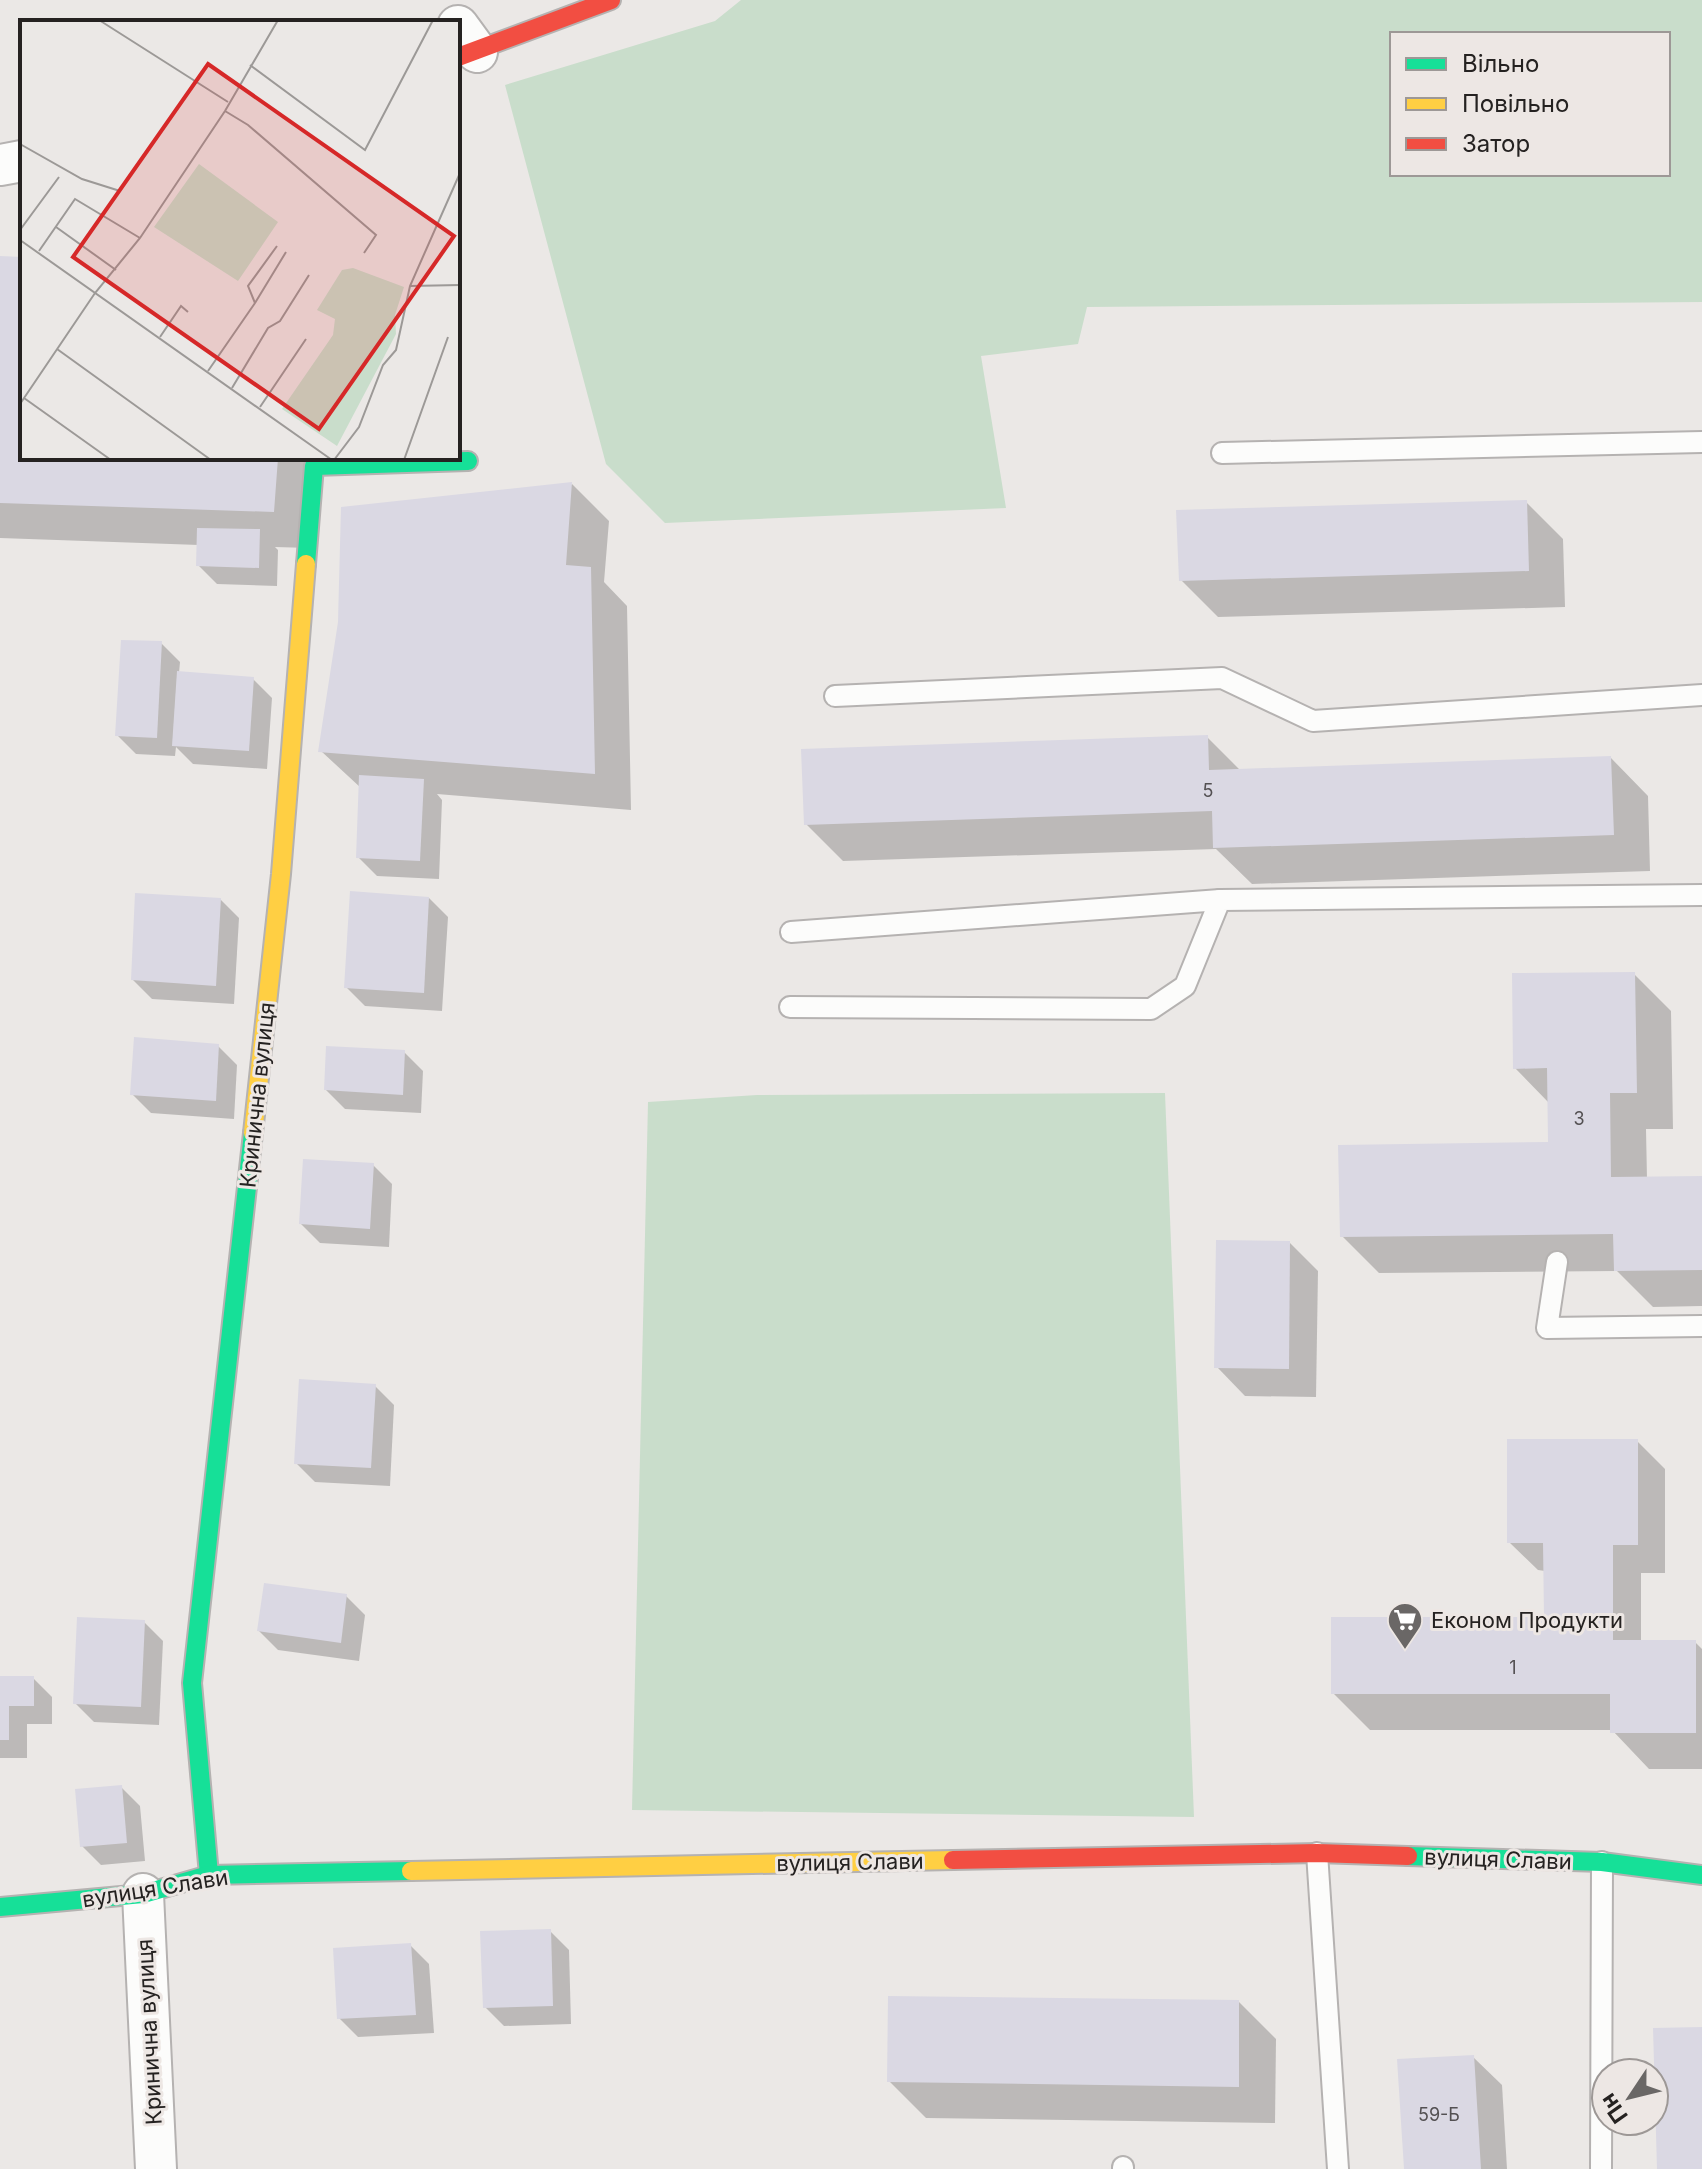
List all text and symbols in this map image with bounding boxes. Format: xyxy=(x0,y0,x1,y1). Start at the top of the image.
inset map xyxy=(20,20,460,460)
legend xyxy=(1390,32,1670,176)
text: Вільно xyxy=(1462,49,1539,78)
text: Повільно xyxy=(1462,89,1569,118)
text: Затор xyxy=(1462,129,1530,158)
house number: 5 xyxy=(1203,780,1213,801)
street label: Кринична вулиця xyxy=(234,1001,280,1189)
house number: 3 xyxy=(1573,1108,1585,1129)
supermarket icon: Економ Продукти xyxy=(1386,1601,1424,1651)
place label: Економ Продукти xyxy=(1431,1607,1623,1633)
house number: 1 xyxy=(1509,1657,1517,1678)
street label: вулиця Слави xyxy=(1424,1843,1572,1875)
street label: вулиця Слави xyxy=(776,1848,924,1876)
street label: вулиця Слави xyxy=(80,1864,230,1912)
street label: Кринична вулиця xyxy=(131,1938,167,2126)
north arrow xyxy=(1590,2057,1670,2137)
text: Пн xyxy=(1594,2089,1633,2128)
house number: 59-Б xyxy=(1418,2104,1460,2125)

